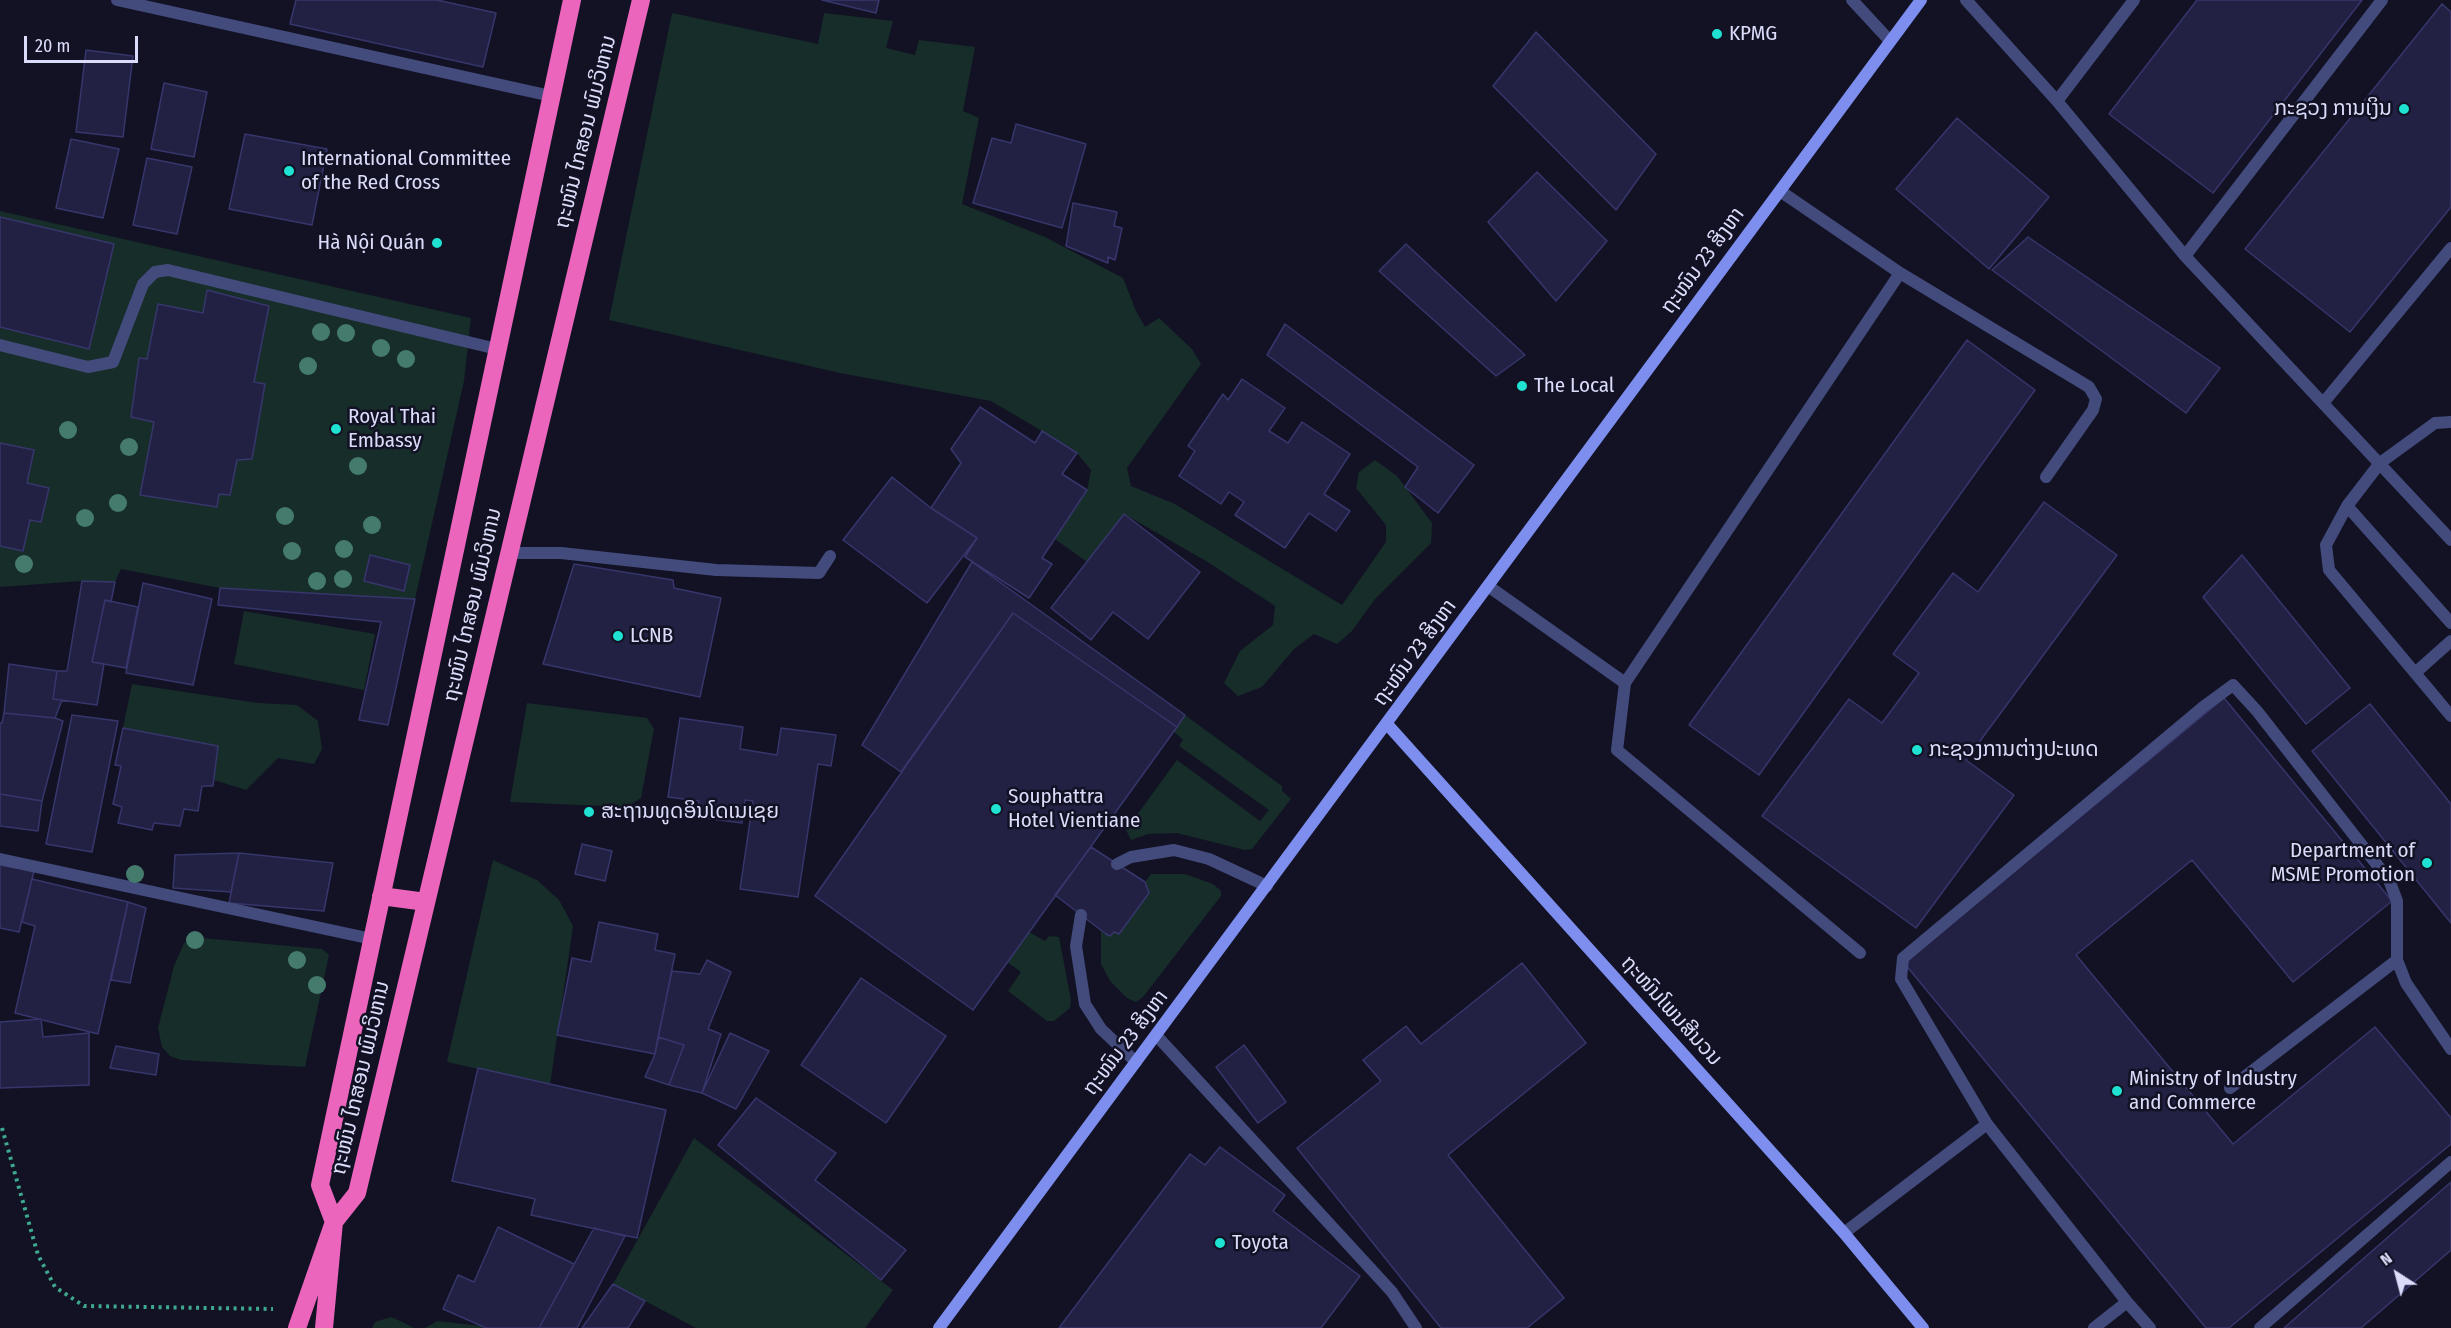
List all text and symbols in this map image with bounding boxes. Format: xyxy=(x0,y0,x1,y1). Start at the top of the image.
place label: KPMG xyxy=(1729,21,1777,47)
scale bar xyxy=(27,24,141,62)
marker: KPMG xyxy=(1710,27,1724,41)
street label: ຖະໜົນ ໄກສອນ ພົມວິຫານ xyxy=(550,33,622,231)
text: 20 m xyxy=(35,35,70,57)
place label: ກະຊວງ ການເງິນ xyxy=(2274,96,2392,122)
marker: ກະຊວງ ການເງິນ xyxy=(2397,102,2411,116)
place label: International Committee of the Red Cross xyxy=(301,146,511,196)
marker: International Committee of the Red Cross xyxy=(282,164,296,178)
street label: ຖະໜົນ 23 ສິງຫາ xyxy=(1656,203,1750,319)
place label: Hà Nội Quán xyxy=(318,230,425,256)
marker: Hà Nội Quán xyxy=(430,236,444,250)
place label: The Local xyxy=(1534,373,1614,399)
marker: The Local xyxy=(1515,379,1529,393)
place label: Royal Thai Embassy xyxy=(348,404,436,454)
marker: Royal Thai Embassy xyxy=(329,422,343,436)
street label: ຖະໜົນ ໄກສອນ ພົມວິຫານ xyxy=(438,506,508,704)
street label: ຖະໜົນ 23 ສິງຫາ xyxy=(1368,595,1462,711)
place label: LCNB xyxy=(630,623,673,649)
marker: LCNB xyxy=(611,629,625,643)
place label: ກະຊວງການຕ່າງປະເທດ xyxy=(1929,737,2099,763)
marker: ກະຊວງການຕ່າງປະເທດ xyxy=(1910,743,1924,757)
place label: Souphattra Hotel Vientiane xyxy=(1008,784,1140,834)
place label: ສະຖານທູດອິນໂດເນເຊຍ xyxy=(601,799,779,825)
marker: Souphattra Hotel Vientiane xyxy=(989,802,1003,816)
marker: ສະຖານທູດອິນໂດເນເຊຍ xyxy=(582,805,596,819)
place label: Department of MSME Promotion xyxy=(2271,838,2415,888)
marker: Department of MSME Promotion xyxy=(2420,856,2434,870)
street label: ຖະໜົນໂພນສີນວນ xyxy=(1615,951,1727,1071)
street label: ຖະໜົນ ໄກສອນ ພົມວິຫານ xyxy=(326,979,396,1177)
street label: ຖະໜົນ 23 ສິງຫາ xyxy=(1078,985,1174,1101)
place label: Ministry of Industry and Commerce xyxy=(2129,1066,2297,1116)
marker: Ministry of Industry and Commerce xyxy=(2110,1084,2124,1098)
place label: Toyota xyxy=(1232,1230,1289,1256)
marker: Toyota xyxy=(1213,1236,1227,1250)
north arrow xyxy=(2367,1244,2427,1304)
text: N xyxy=(2377,1249,2396,1270)

